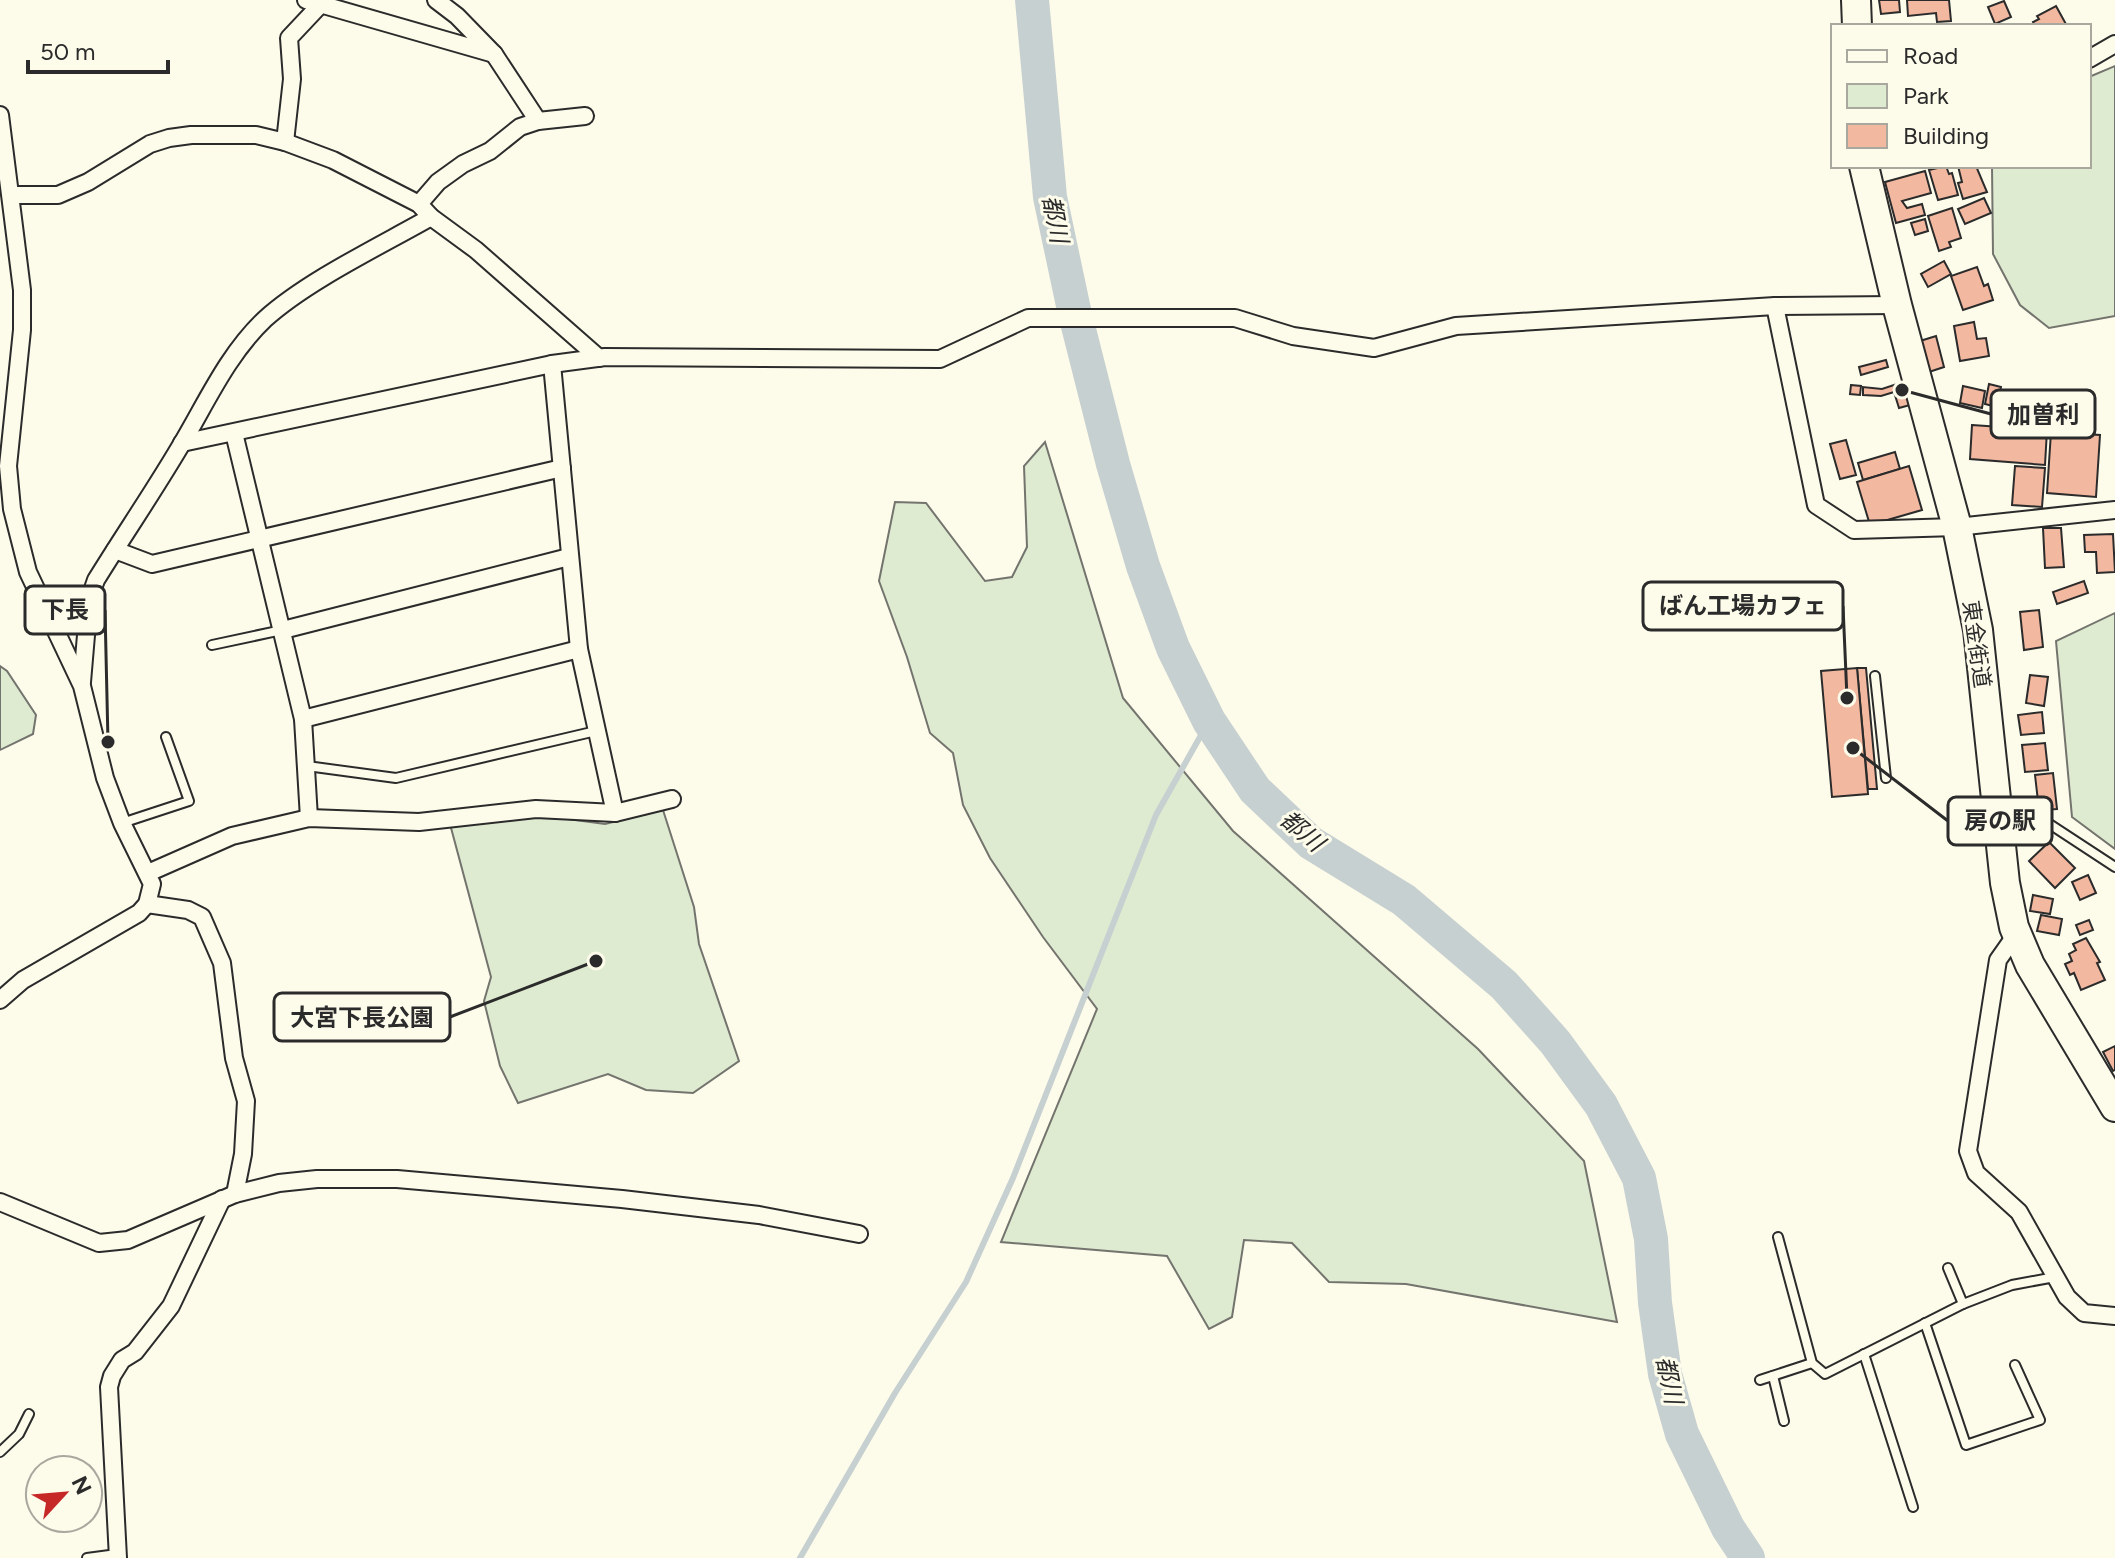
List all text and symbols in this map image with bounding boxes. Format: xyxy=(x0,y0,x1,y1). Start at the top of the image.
scale bar xyxy=(28,24,168,74)
legend xyxy=(1831,24,2091,168)
text: 50 m xyxy=(40,37,96,66)
text: Road xyxy=(1903,41,1958,70)
text: Park xyxy=(1903,81,1949,110)
text: Building xyxy=(1903,121,1989,150)
water label: 都川 xyxy=(1037,193,1075,248)
callout: 加曽利 xyxy=(1991,390,2095,438)
text: 加曽利 xyxy=(2007,400,2079,429)
callout: ばん工場カフェ xyxy=(1643,582,1843,630)
callout: 下長 xyxy=(25,586,105,634)
text: ばん工場カフェ xyxy=(1659,591,1827,620)
text: 下長 xyxy=(41,595,89,624)
street label: 東金街道 xyxy=(1957,599,1996,690)
callout: 房の駅 xyxy=(1948,797,2052,845)
water label: 都川 xyxy=(1275,804,1332,859)
text: 房の駅 xyxy=(1964,806,2036,835)
callout: 大宮下長公園 xyxy=(274,993,450,1041)
text: 大宮下長公園 xyxy=(290,1003,434,1032)
water label: 都川 xyxy=(1650,1353,1689,1409)
north arrow xyxy=(24,1454,104,1534)
text: N xyxy=(66,1472,97,1499)

